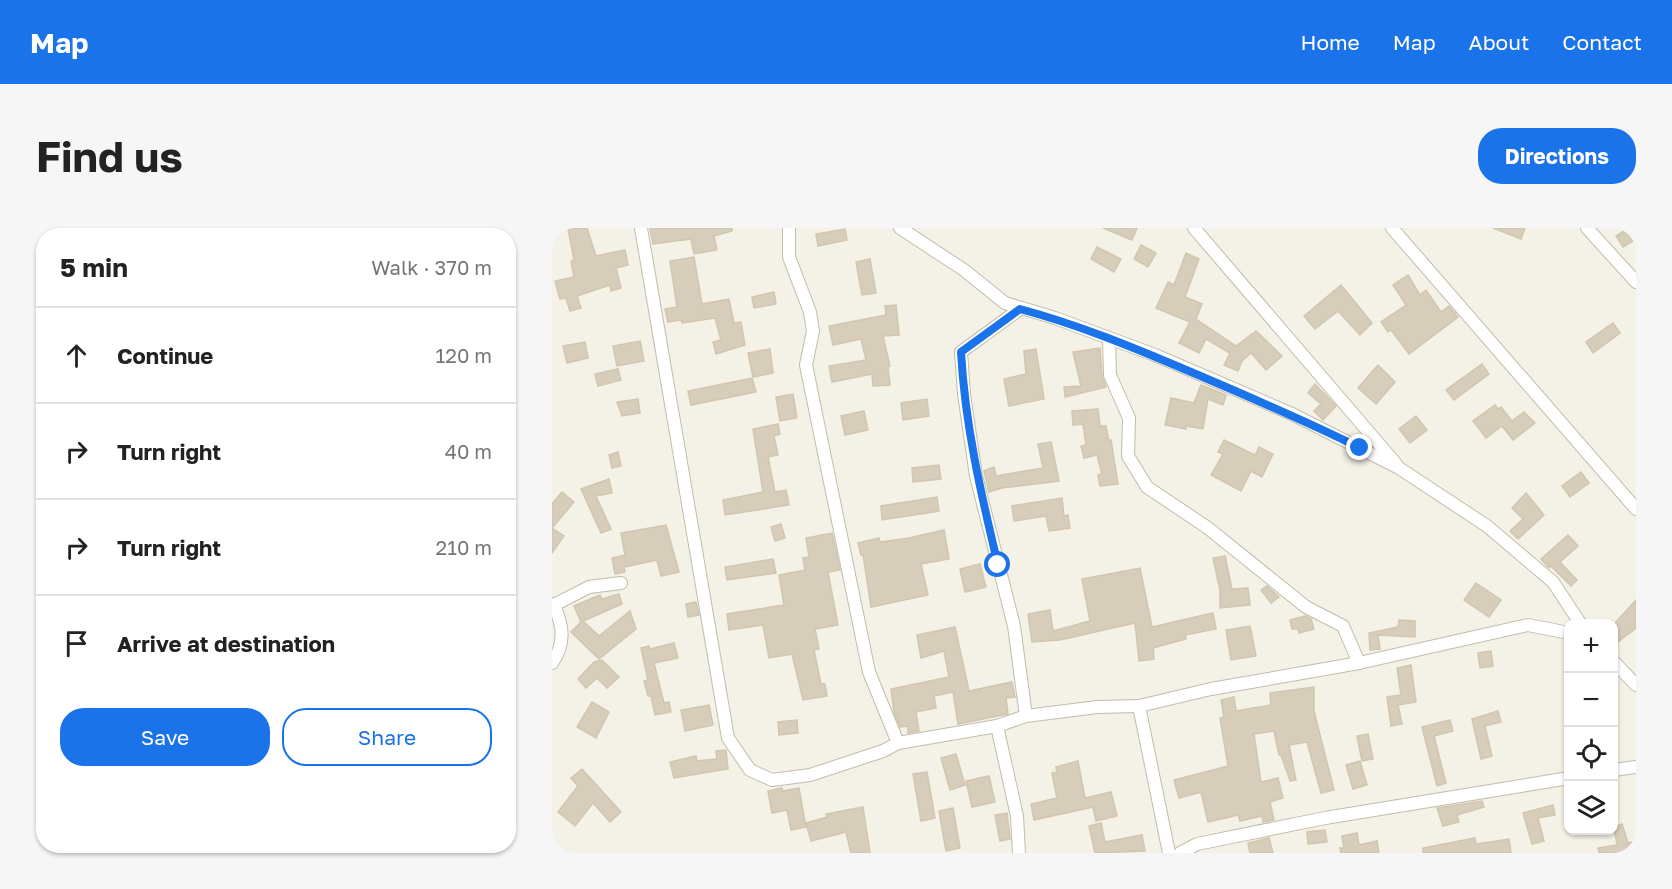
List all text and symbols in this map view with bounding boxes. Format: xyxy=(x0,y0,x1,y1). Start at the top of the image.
text: Map xyxy=(30,26,88,59)
text: Home xyxy=(1300,29,1360,55)
text: Map xyxy=(1393,29,1436,55)
text: About xyxy=(1469,29,1529,55)
text: Contact xyxy=(1562,29,1642,55)
button: Directions xyxy=(1478,128,1636,184)
text: Find us xyxy=(36,131,183,181)
text: 5 min xyxy=(60,252,128,283)
text: Walk · 370 m xyxy=(371,255,492,279)
icon: ahead xyxy=(60,339,93,372)
text: Continue xyxy=(117,342,213,369)
text: 120 m xyxy=(436,343,492,367)
route end xyxy=(1346,434,1372,460)
icon: right xyxy=(60,435,93,468)
text: Turn right xyxy=(117,438,221,465)
text: 40 m xyxy=(445,439,492,463)
icon: right xyxy=(60,531,93,564)
text: Turn right xyxy=(117,534,221,561)
text: 210 m xyxy=(436,535,492,559)
route start xyxy=(984,551,1010,577)
map controls xyxy=(1564,619,1618,835)
button: + xyxy=(1564,619,1618,673)
icon: arrive xyxy=(60,627,93,660)
text: Arrive at destination xyxy=(117,630,335,657)
button: − xyxy=(1564,673,1618,727)
button: Save xyxy=(60,708,270,766)
button: Share xyxy=(282,708,492,766)
button: locate xyxy=(1564,727,1618,781)
button: layers xyxy=(1564,781,1618,835)

